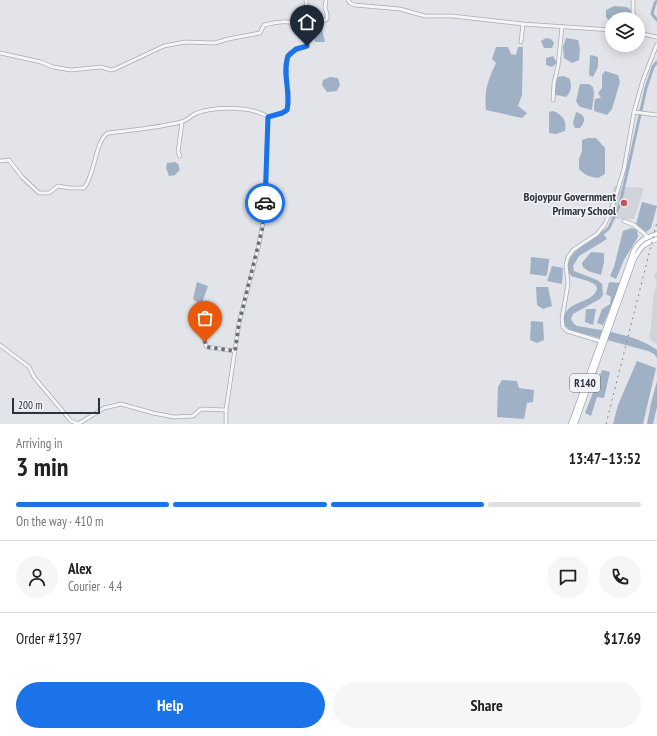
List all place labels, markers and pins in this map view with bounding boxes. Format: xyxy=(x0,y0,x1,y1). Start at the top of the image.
pin xyxy=(290,5,324,46)
place label: Bojoypur Government Primary School xyxy=(524,189,616,218)
marker: Bojoypur Government Primary School xyxy=(619,198,629,208)
pin xyxy=(188,301,222,342)

